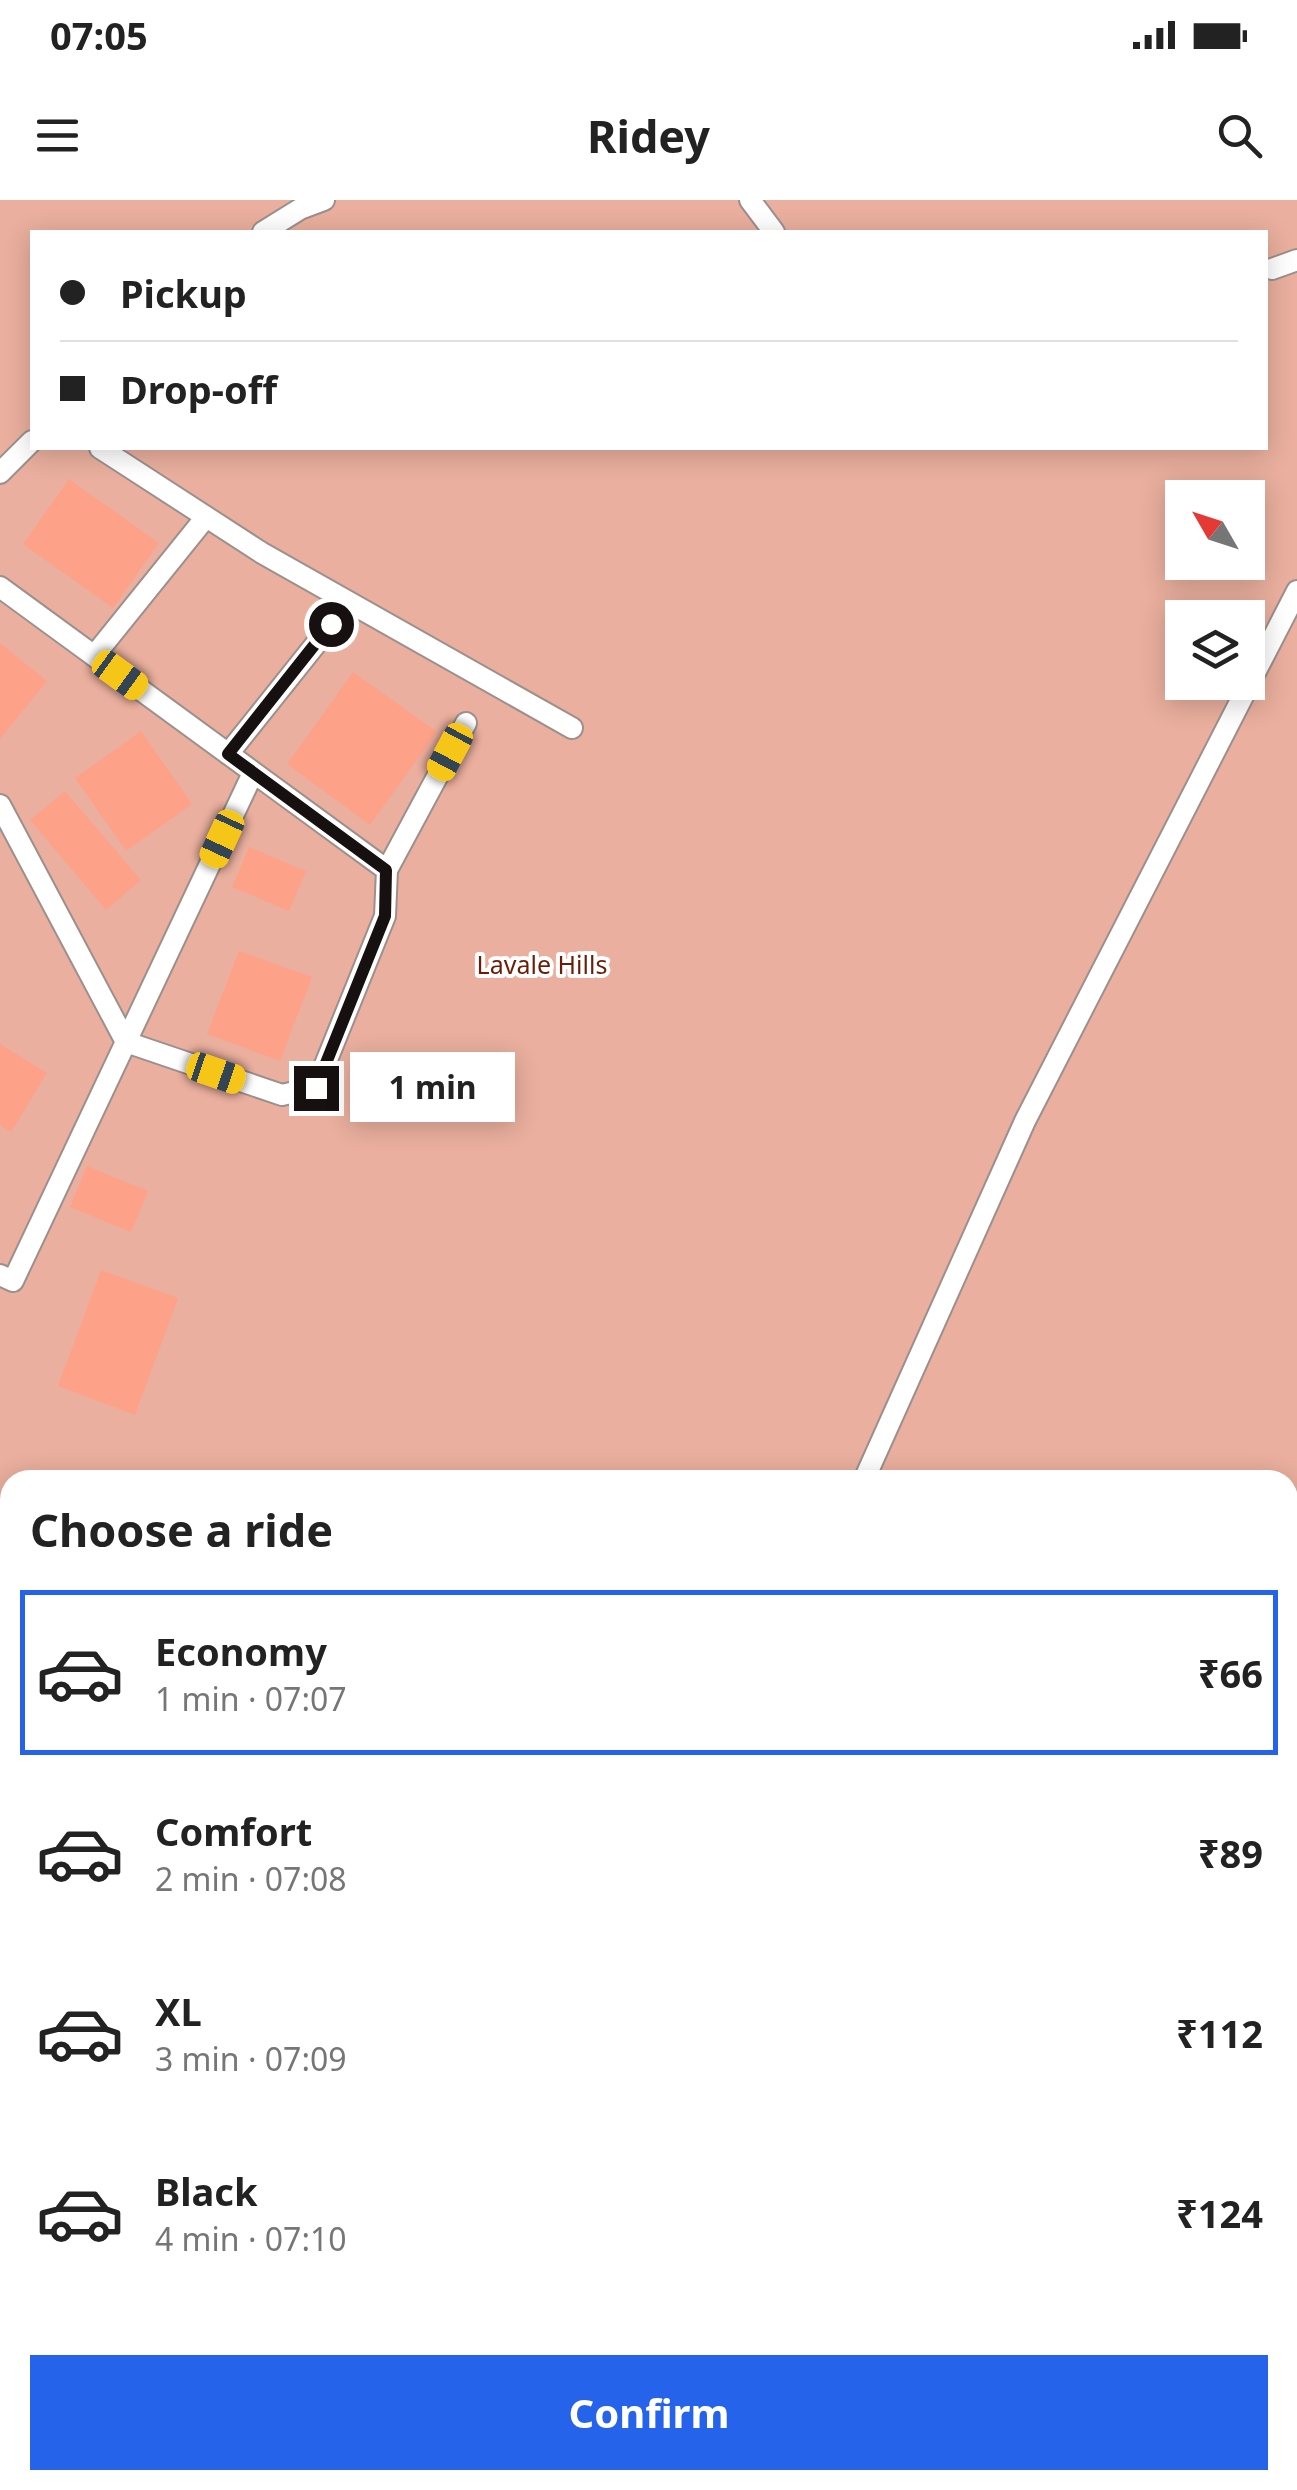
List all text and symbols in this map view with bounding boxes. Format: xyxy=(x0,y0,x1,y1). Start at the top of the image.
text: 07:05 xyxy=(50,9,148,61)
text: Ridey xyxy=(587,105,710,166)
icon: menu xyxy=(30,108,85,163)
icon: search xyxy=(1212,108,1267,163)
text: Pickup xyxy=(120,267,247,319)
text: Drop-off xyxy=(120,363,277,415)
north arrow xyxy=(1165,480,1265,580)
map controls xyxy=(1165,480,1265,700)
button: layers xyxy=(1165,600,1265,700)
route start xyxy=(309,602,354,647)
car xyxy=(87,645,153,705)
car xyxy=(423,718,477,786)
car xyxy=(196,805,248,873)
park label: Lavale Hills xyxy=(477,947,607,981)
car xyxy=(183,1049,249,1097)
callout: 1 min xyxy=(351,1053,516,1123)
text: 1 min xyxy=(388,1065,477,1108)
route end xyxy=(294,1066,339,1111)
text: Choose a ride xyxy=(30,1499,333,1560)
text: Economy xyxy=(155,1625,327,1677)
icon: car xyxy=(35,1628,125,1718)
text: ₹66 xyxy=(1198,1647,1263,1699)
text: 1 min · 07:07 xyxy=(155,1677,347,1720)
text: Comfort xyxy=(155,1805,312,1857)
icon: car xyxy=(35,1808,125,1898)
text: ₹89 xyxy=(1198,1827,1263,1879)
text: 2 min · 07:08 xyxy=(155,1857,347,1900)
text: XL xyxy=(155,1985,202,2037)
icon: car xyxy=(35,1988,125,2078)
text: ₹112 xyxy=(1176,2007,1263,2059)
text: 3 min · 07:09 xyxy=(155,2037,347,2080)
text: Black xyxy=(155,2165,258,2217)
icon: car xyxy=(35,2168,125,2258)
text: ₹124 xyxy=(1176,2187,1263,2239)
text: 4 min · 07:10 xyxy=(155,2217,347,2260)
button: Confirm xyxy=(30,2355,1268,2470)

